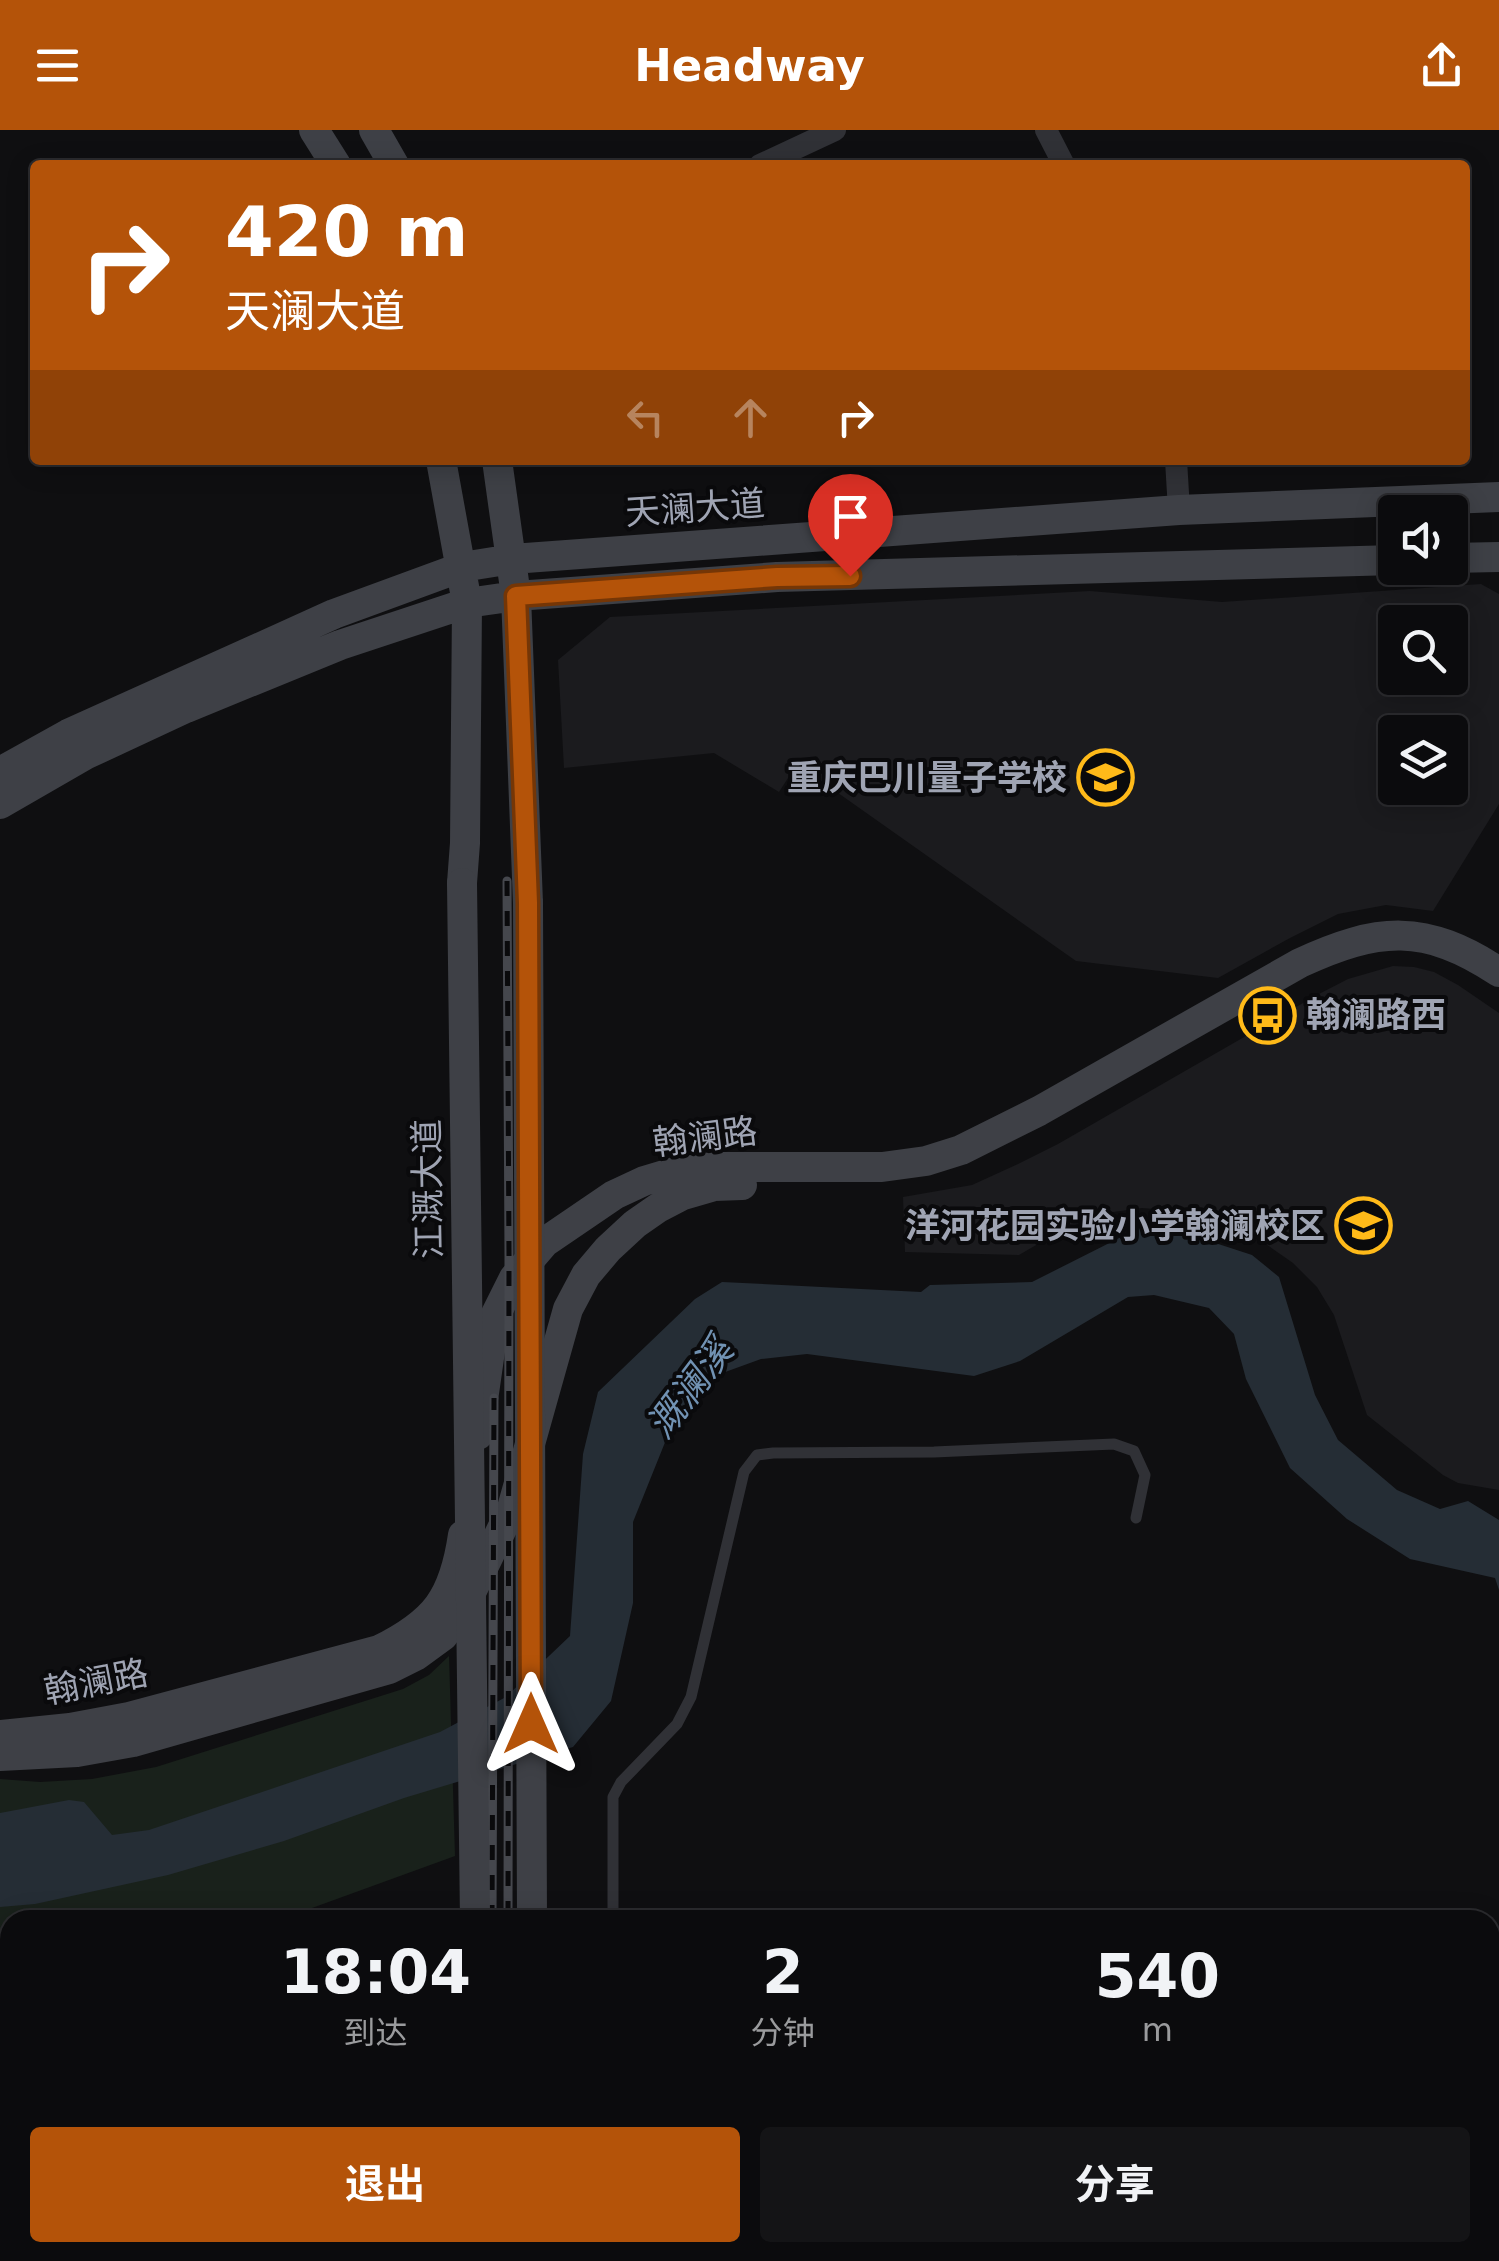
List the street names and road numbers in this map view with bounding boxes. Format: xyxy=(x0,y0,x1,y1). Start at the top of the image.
street label: 天澜大道 xyxy=(624,483,766,533)
street label: 翰澜路 xyxy=(650,1111,760,1163)
street label: 江溉大道 xyxy=(407,1119,449,1259)
street label: 翰澜路 xyxy=(41,1652,151,1712)

